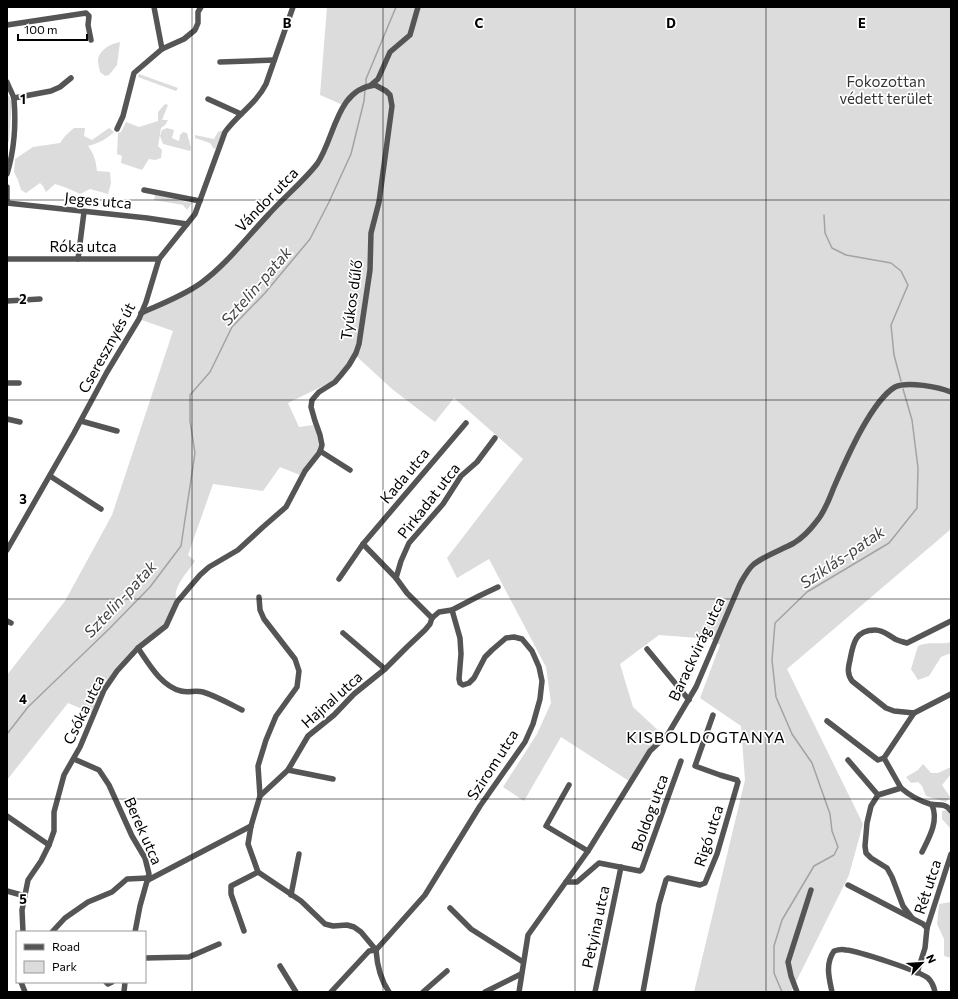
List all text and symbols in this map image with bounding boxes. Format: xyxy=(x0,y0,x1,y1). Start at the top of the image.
text: B xyxy=(283,15,292,31)
text: C xyxy=(475,15,484,31)
text: D xyxy=(666,15,676,31)
text: E xyxy=(858,15,866,31)
scale bar xyxy=(18,16,87,42)
text: 100 m xyxy=(24,22,58,36)
park label: Fokozottan védett terület xyxy=(839,72,933,107)
text: 1 xyxy=(20,91,26,107)
street label: Vándor utca xyxy=(231,164,301,235)
street label: Jeges utca xyxy=(64,188,133,212)
street label: Róka utca xyxy=(49,237,117,255)
water label: Sztelin-patak xyxy=(216,242,295,329)
street label: Tyúkos dűlő xyxy=(336,259,366,341)
text: 2 xyxy=(19,291,27,307)
street label: Cseresznyés út xyxy=(74,299,138,396)
street label: Kada utca xyxy=(376,444,433,507)
street label: Pirkadat utca xyxy=(393,459,463,542)
text: 3 xyxy=(19,491,27,507)
water label: Sziklás-patak xyxy=(796,521,888,592)
water label: Sztelin-patak xyxy=(79,556,160,641)
street label: Barackvirág utca xyxy=(664,594,728,703)
street label: Hajnal utca xyxy=(297,667,365,731)
street label: Csóka utca xyxy=(59,672,108,747)
text: 4 xyxy=(19,691,27,707)
street label: Szirom utca xyxy=(463,726,522,803)
district label: KISBOLDOGTANYA xyxy=(626,727,786,746)
street label: Boldog utca xyxy=(627,772,671,854)
street label: Berek utca xyxy=(121,794,167,867)
street label: Rigó utca xyxy=(690,803,726,869)
street label: Rét utca xyxy=(910,857,944,916)
street label: Petyina utca xyxy=(578,884,613,970)
text: 5 xyxy=(19,891,27,907)
legend xyxy=(16,931,146,983)
text: Road xyxy=(52,939,80,953)
north arrow xyxy=(902,943,942,983)
text: N xyxy=(924,952,939,965)
text: Park xyxy=(52,959,78,973)

